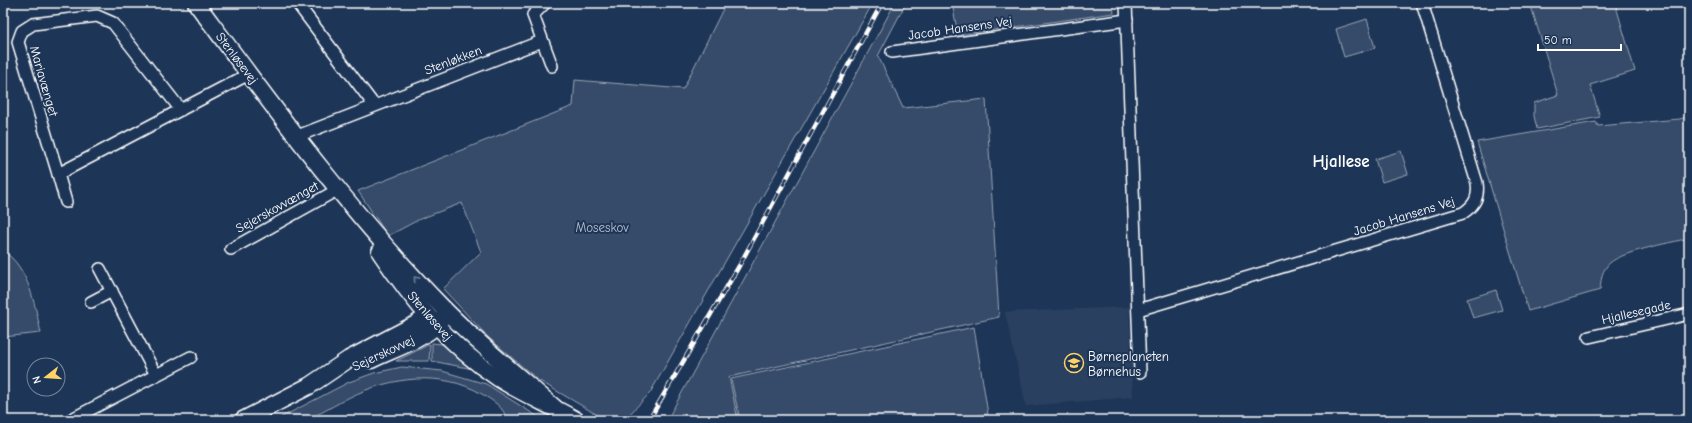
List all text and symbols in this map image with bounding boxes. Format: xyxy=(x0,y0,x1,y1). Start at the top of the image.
street label: Jacob Hansens Vej xyxy=(907,13,1013,43)
scale bar xyxy=(1538,26,1621,52)
street label: Stenløsevej xyxy=(213,29,261,87)
text: 50 m xyxy=(1544,33,1572,47)
street label: Stenløkken xyxy=(422,42,484,78)
street label: Mariavænget xyxy=(27,44,62,119)
district label: Hjallese xyxy=(1312,152,1370,171)
street label: Sejerskovvænget xyxy=(233,177,322,236)
street label: Jacob Hansens Vej xyxy=(1352,193,1456,239)
park label: Moseskov xyxy=(575,220,629,235)
one-way arrow xyxy=(414,277,421,284)
street label: Stenløsevej xyxy=(404,288,456,344)
street label: Hjallesegade xyxy=(1600,297,1672,327)
street label: Sejerskovvej xyxy=(350,332,416,374)
place label: Børneplaneten Børnehus xyxy=(1088,349,1169,379)
school or university icon: Børneplaneten Børnehus xyxy=(1063,352,1085,374)
north arrow xyxy=(26,357,66,397)
text: N xyxy=(30,374,44,385)

